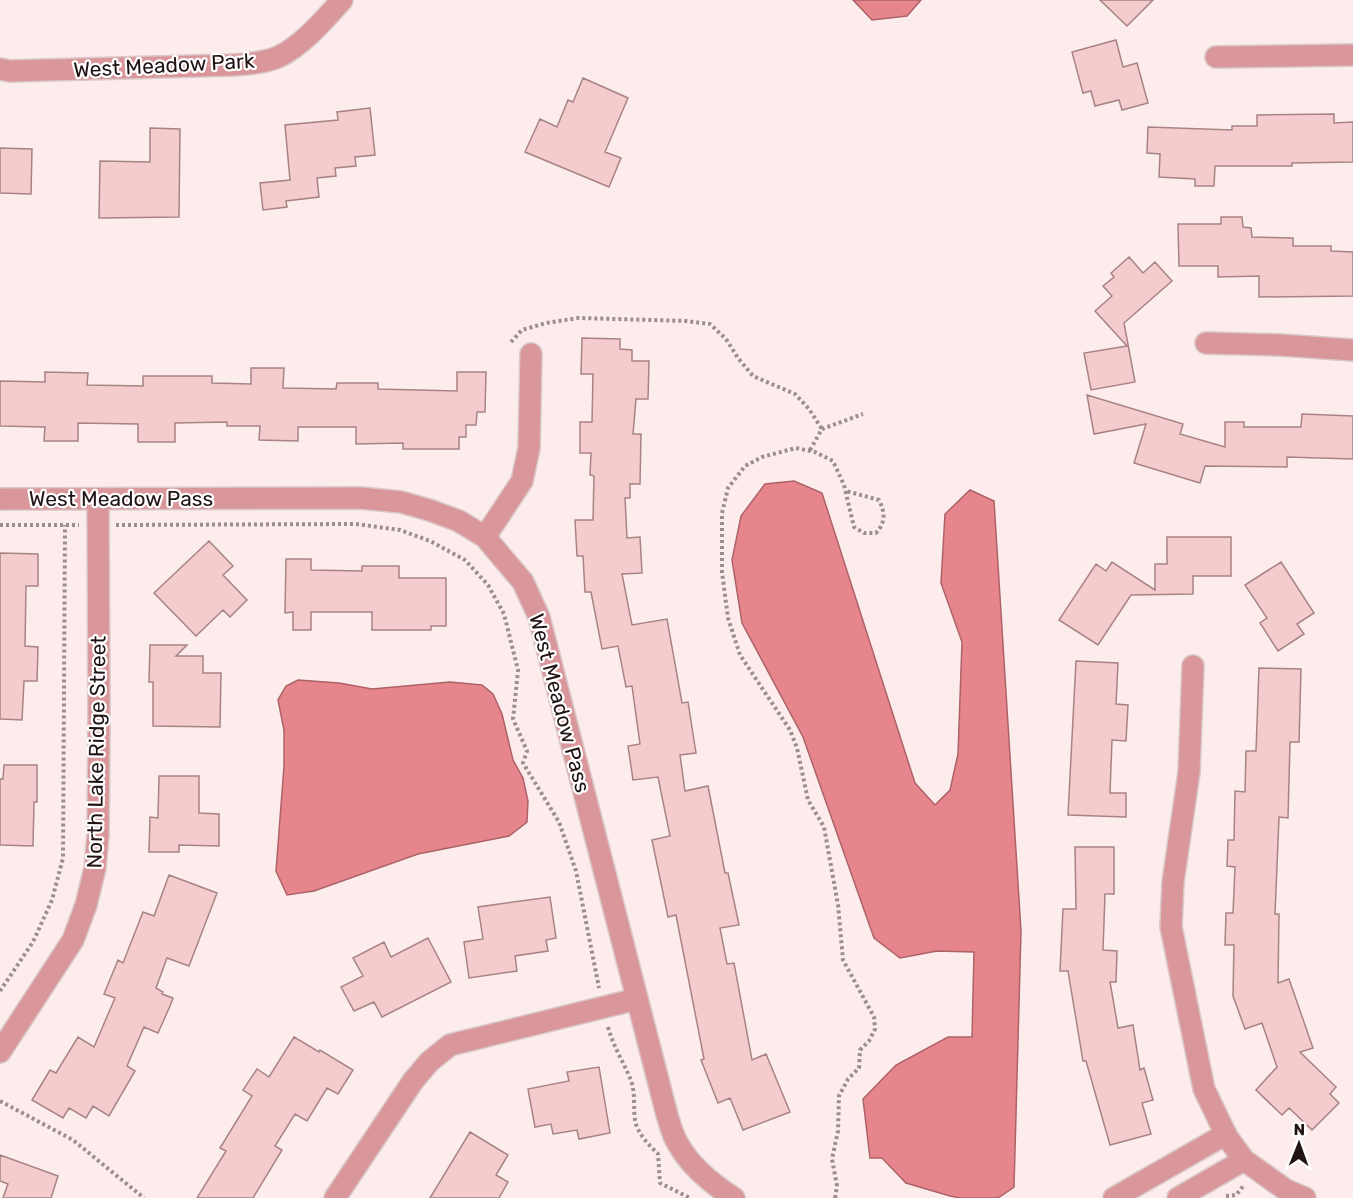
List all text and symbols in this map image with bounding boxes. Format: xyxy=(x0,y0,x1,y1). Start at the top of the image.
street label: West Meadow Park xyxy=(73,48,256,82)
street label: West Meadow Pass xyxy=(29,486,213,511)
street label: West Meadow Pass xyxy=(524,611,596,795)
street label: North Lake Ridge Street xyxy=(81,635,111,869)
north arrow xyxy=(1269,1114,1329,1174)
text: N xyxy=(1293,1120,1305,1139)

